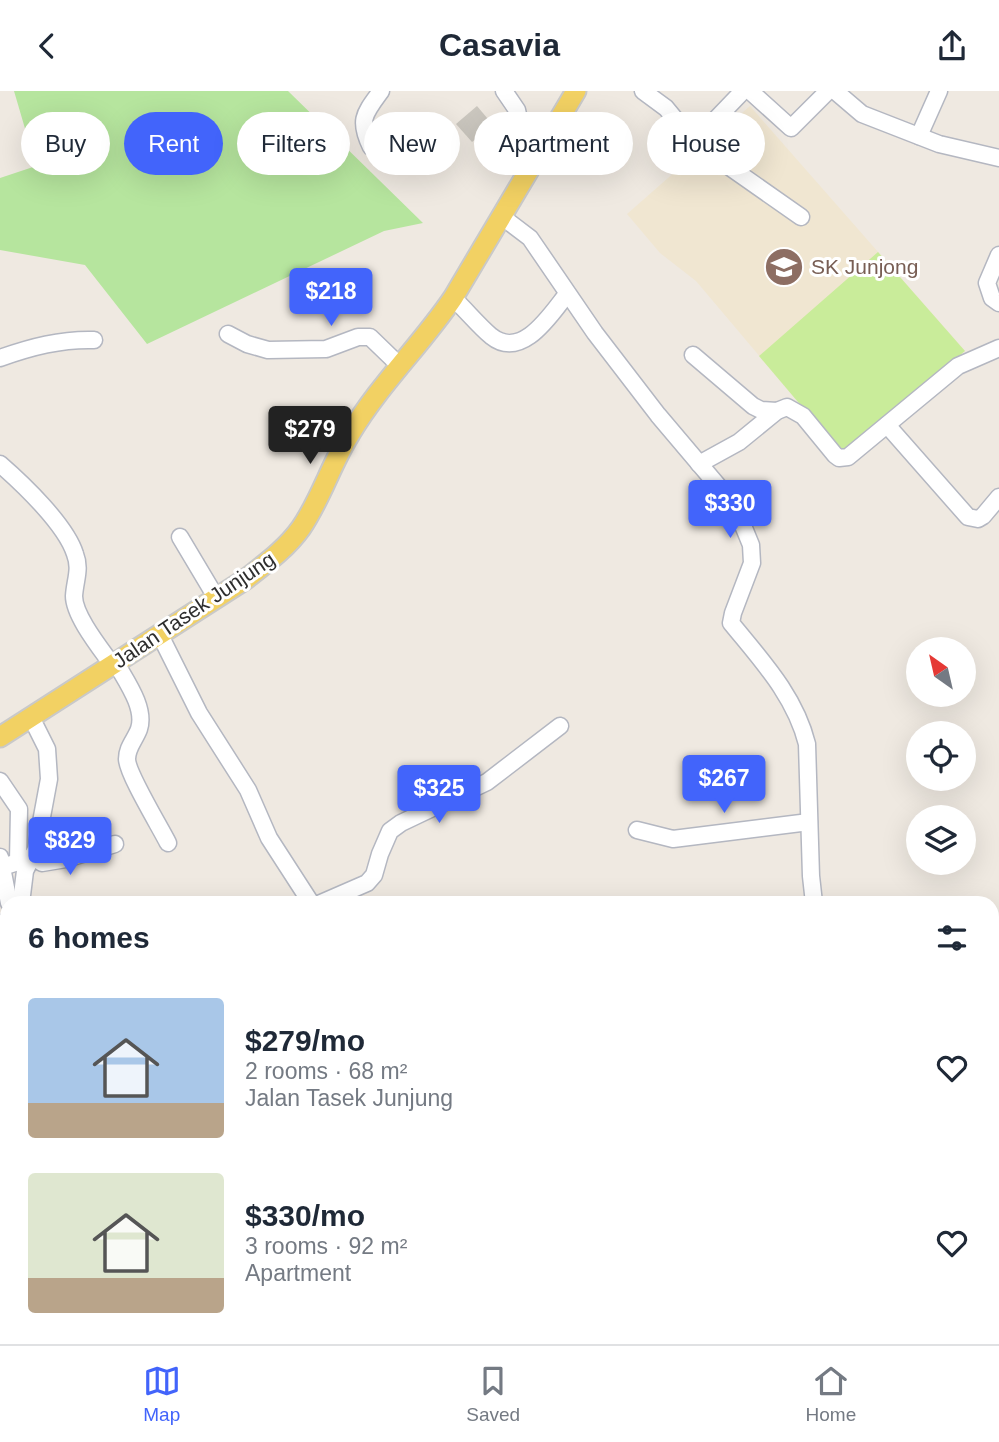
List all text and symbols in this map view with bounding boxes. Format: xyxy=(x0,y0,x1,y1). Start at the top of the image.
icon: back xyxy=(28,27,66,65)
text: Casavia xyxy=(439,27,560,63)
icon: share xyxy=(933,27,971,65)
chip: Buy xyxy=(21,112,110,175)
chip: Rent xyxy=(124,112,223,175)
chip: Filters xyxy=(237,112,350,175)
chip: New xyxy=(364,112,460,175)
chip: Apartment xyxy=(474,112,633,175)
chip: House xyxy=(647,112,765,175)
school or university icon: SK Junjong xyxy=(763,246,805,288)
place label: SK Junjong xyxy=(811,255,918,278)
pin: $218 xyxy=(290,268,372,328)
text: $218 xyxy=(305,278,357,304)
pin: $279 xyxy=(269,407,351,466)
text: $279 xyxy=(284,416,336,442)
pin: $330 xyxy=(689,481,771,540)
text: $330 xyxy=(704,490,756,516)
street label: Jalan Tasek Junjung xyxy=(109,547,279,672)
north arrow xyxy=(906,637,976,707)
map controls xyxy=(906,637,976,875)
button: locate xyxy=(906,721,976,791)
pin: $267 xyxy=(683,755,765,815)
pin: $325 xyxy=(398,765,480,825)
text: $267 xyxy=(698,765,750,791)
text: $325 xyxy=(413,775,465,801)
button: layers xyxy=(906,805,976,875)
pin: $829 xyxy=(29,817,111,877)
text: $829 xyxy=(44,827,96,853)
icon: filters xyxy=(933,919,971,957)
text: 6 homes xyxy=(28,921,150,954)
text: $279/mo xyxy=(245,1024,365,1057)
icon: home xyxy=(84,1026,168,1110)
icon: heart xyxy=(933,1049,971,1087)
text: 2 rooms · 68 m² xyxy=(245,1058,407,1084)
text: Jalan Tasek Junjung xyxy=(245,1085,453,1111)
text: $330/mo xyxy=(245,1199,365,1232)
icon: home xyxy=(84,1201,168,1285)
icon: heart xyxy=(933,1224,971,1262)
text: 3 rooms · 92 m² xyxy=(245,1233,407,1259)
text: Apartment xyxy=(245,1260,351,1286)
tab: Map xyxy=(143,1362,181,1426)
tab: Saved xyxy=(466,1362,520,1426)
tab: Home xyxy=(806,1362,856,1426)

